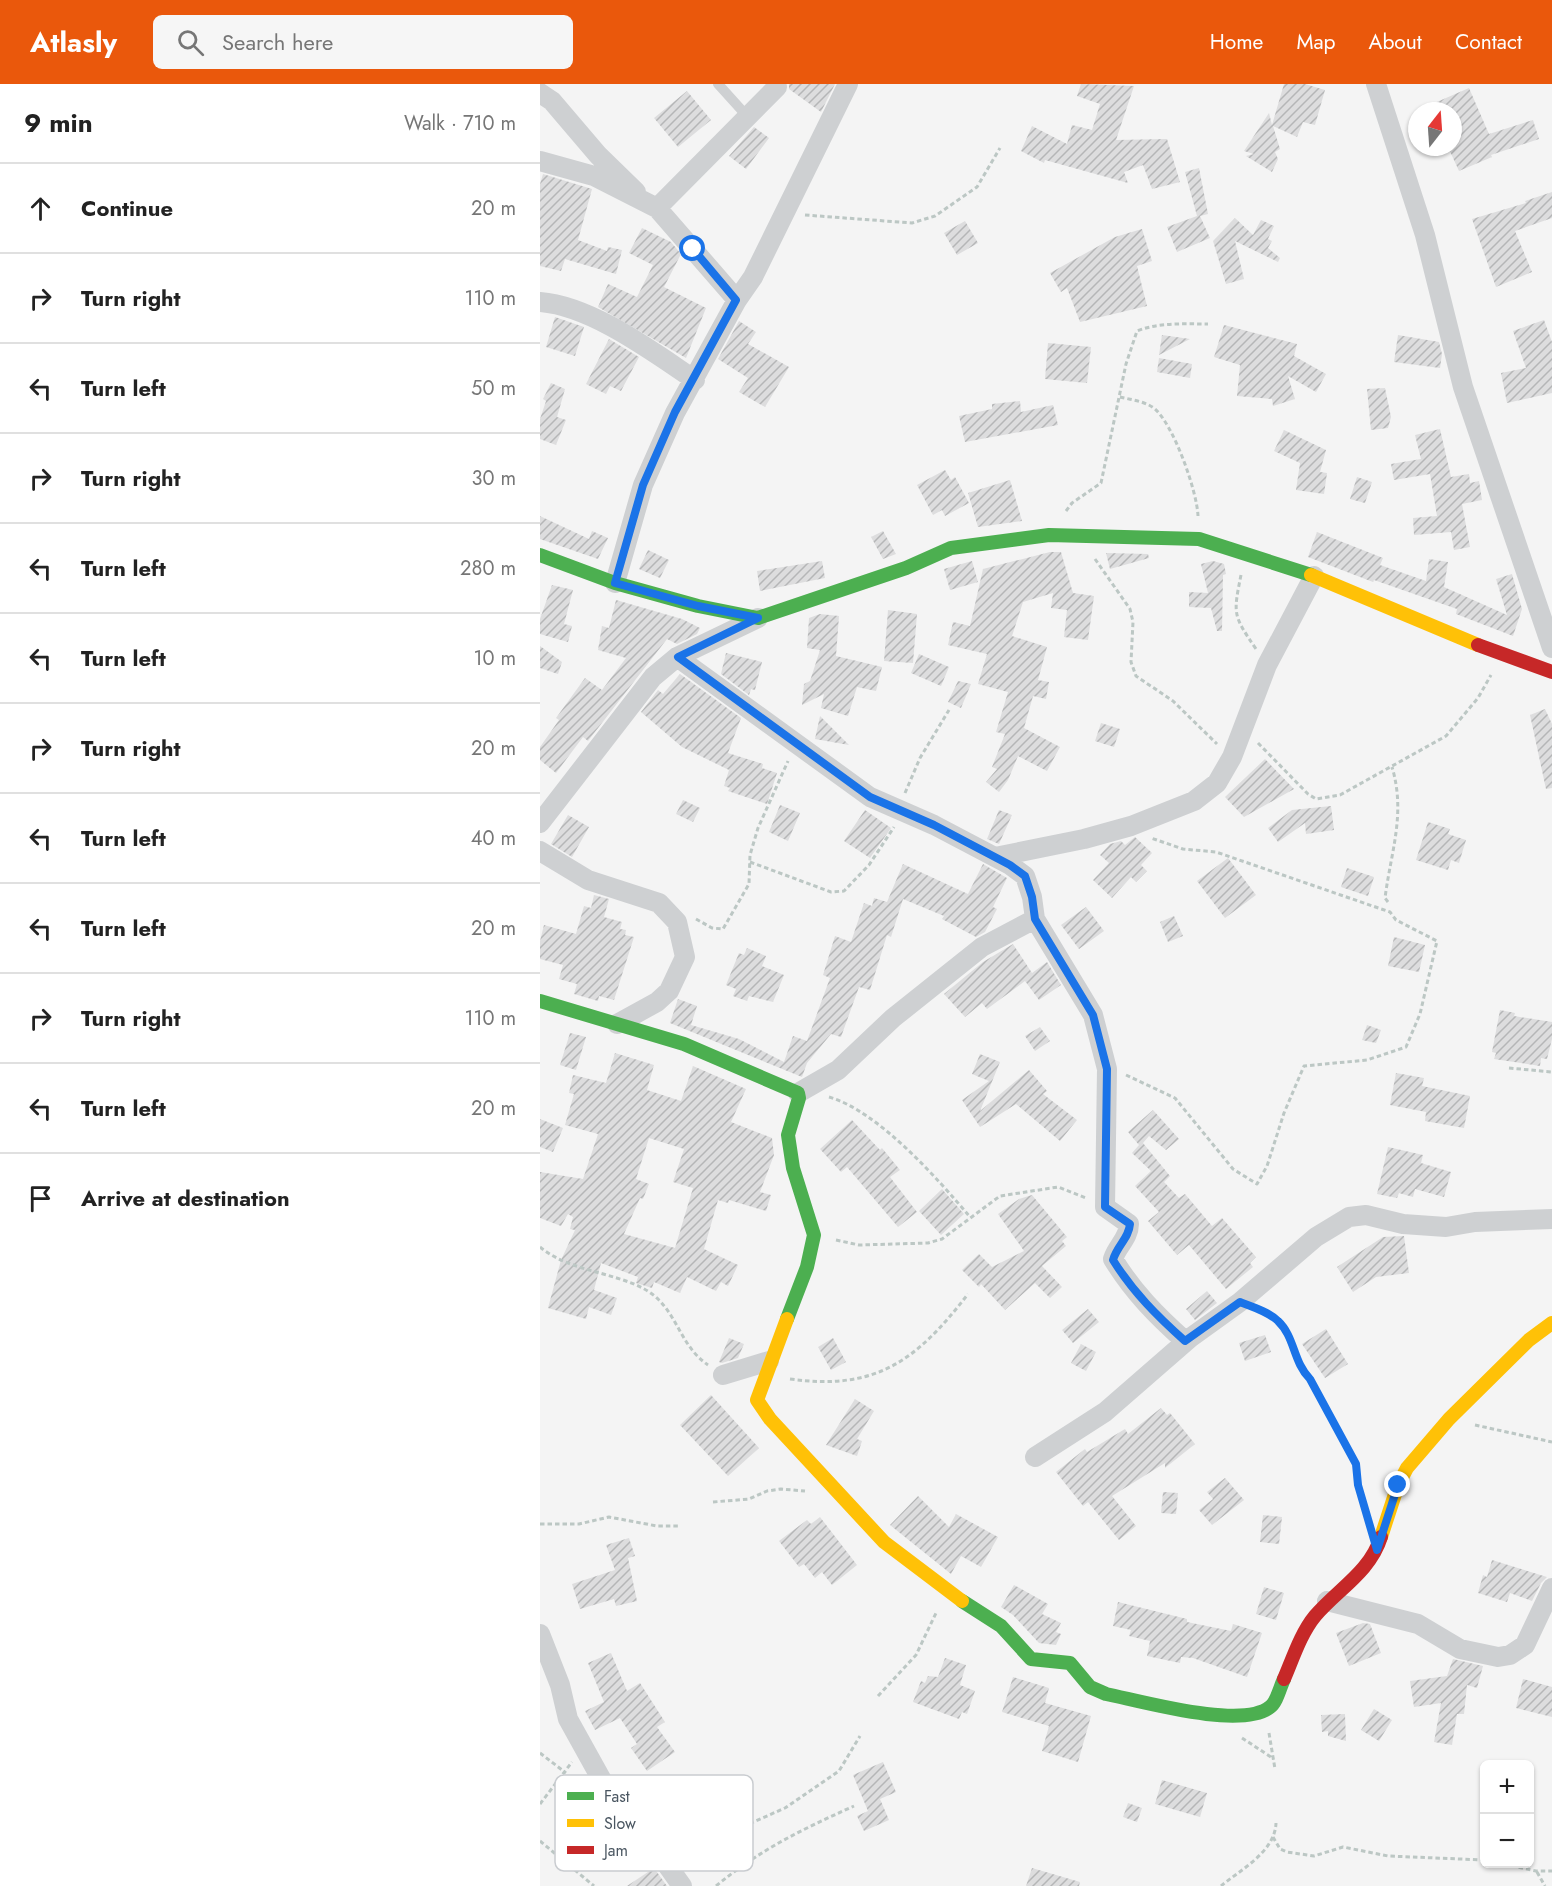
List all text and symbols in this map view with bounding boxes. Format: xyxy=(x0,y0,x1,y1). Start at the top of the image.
search box xyxy=(153,15,573,69)
text: Atlasly xyxy=(30,22,117,63)
icon: search xyxy=(174,26,207,59)
text: Search here xyxy=(222,26,333,58)
text: Home xyxy=(1210,27,1263,57)
text: Map xyxy=(1296,27,1336,57)
text: About xyxy=(1369,27,1422,57)
text: Contact xyxy=(1455,27,1522,57)
north arrow xyxy=(1408,102,1462,156)
text: 9 min xyxy=(24,104,93,142)
text: Walk · 710 m xyxy=(404,109,516,138)
icon: ahead xyxy=(24,192,57,225)
text: Continue xyxy=(81,192,173,224)
text: 20 m xyxy=(471,194,516,223)
route start xyxy=(679,235,705,261)
icon: right xyxy=(24,282,57,315)
text: Turn right xyxy=(81,282,181,314)
text: 110 m xyxy=(464,284,516,313)
icon: left xyxy=(24,372,57,405)
text: Turn left xyxy=(81,372,166,404)
text: 50 m xyxy=(471,374,516,403)
icon: right xyxy=(24,462,57,495)
text: Turn right xyxy=(81,462,181,494)
text: 30 m xyxy=(471,464,516,493)
icon: left xyxy=(24,552,57,585)
text: Turn left xyxy=(81,552,166,584)
text: 280 m xyxy=(460,554,516,583)
icon: left xyxy=(24,642,57,675)
text: Turn left xyxy=(81,642,166,674)
text: 10 m xyxy=(473,644,516,673)
icon: right xyxy=(24,732,57,765)
text: Turn right xyxy=(81,732,181,764)
text: 20 m xyxy=(471,734,516,763)
icon: left xyxy=(24,822,57,855)
text: Turn left xyxy=(81,822,166,854)
text: 40 m xyxy=(471,824,516,853)
icon: left xyxy=(24,912,57,945)
text: Turn left xyxy=(81,912,166,944)
text: 20 m xyxy=(471,914,516,943)
icon: right xyxy=(24,1002,57,1035)
text: Turn right xyxy=(81,1002,181,1034)
text: 110 m xyxy=(464,1004,516,1033)
icon: left xyxy=(24,1092,57,1125)
text: Turn left xyxy=(81,1092,166,1124)
text: 20 m xyxy=(471,1094,516,1123)
icon: arrive xyxy=(24,1182,57,1215)
text: Arrive at destination xyxy=(81,1182,290,1214)
route end xyxy=(1384,1471,1410,1497)
map controls xyxy=(1480,1760,1534,1868)
button: + xyxy=(1480,1760,1534,1814)
legend xyxy=(555,1775,753,1871)
text: Fast xyxy=(604,1785,630,1808)
text: Slow xyxy=(604,1812,636,1835)
button: − xyxy=(1480,1814,1534,1868)
text: Jam xyxy=(602,1839,628,1862)

